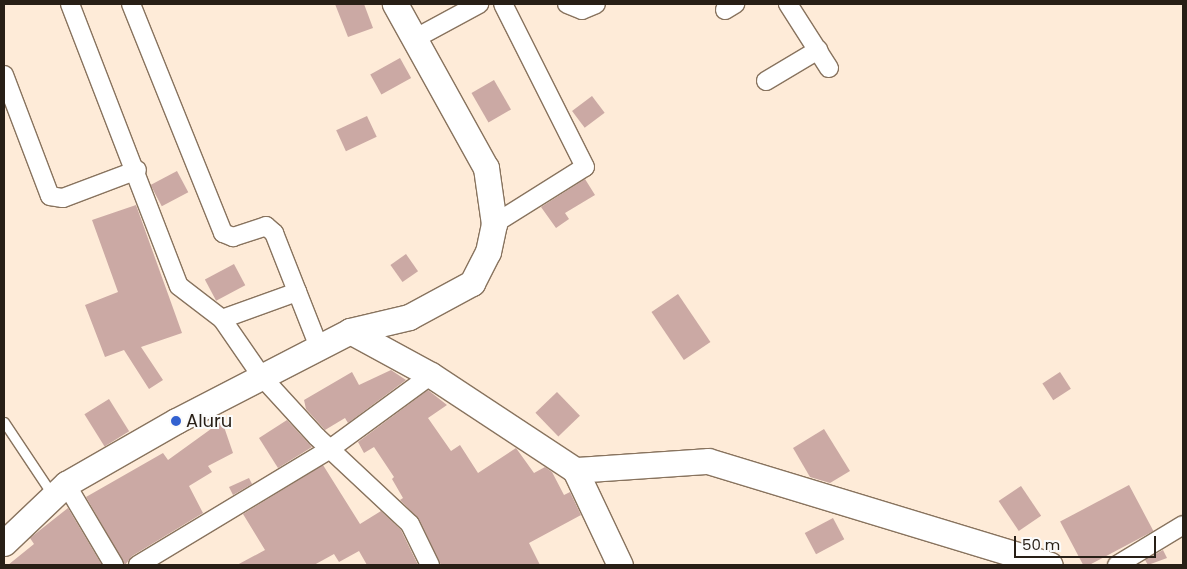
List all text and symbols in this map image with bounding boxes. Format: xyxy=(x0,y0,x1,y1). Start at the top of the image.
place label: Aluru xyxy=(186,410,232,432)
marker: Aluru xyxy=(170,415,182,427)
scale bar xyxy=(1017,526,1160,558)
text: 50 m xyxy=(1022,534,1060,555)

